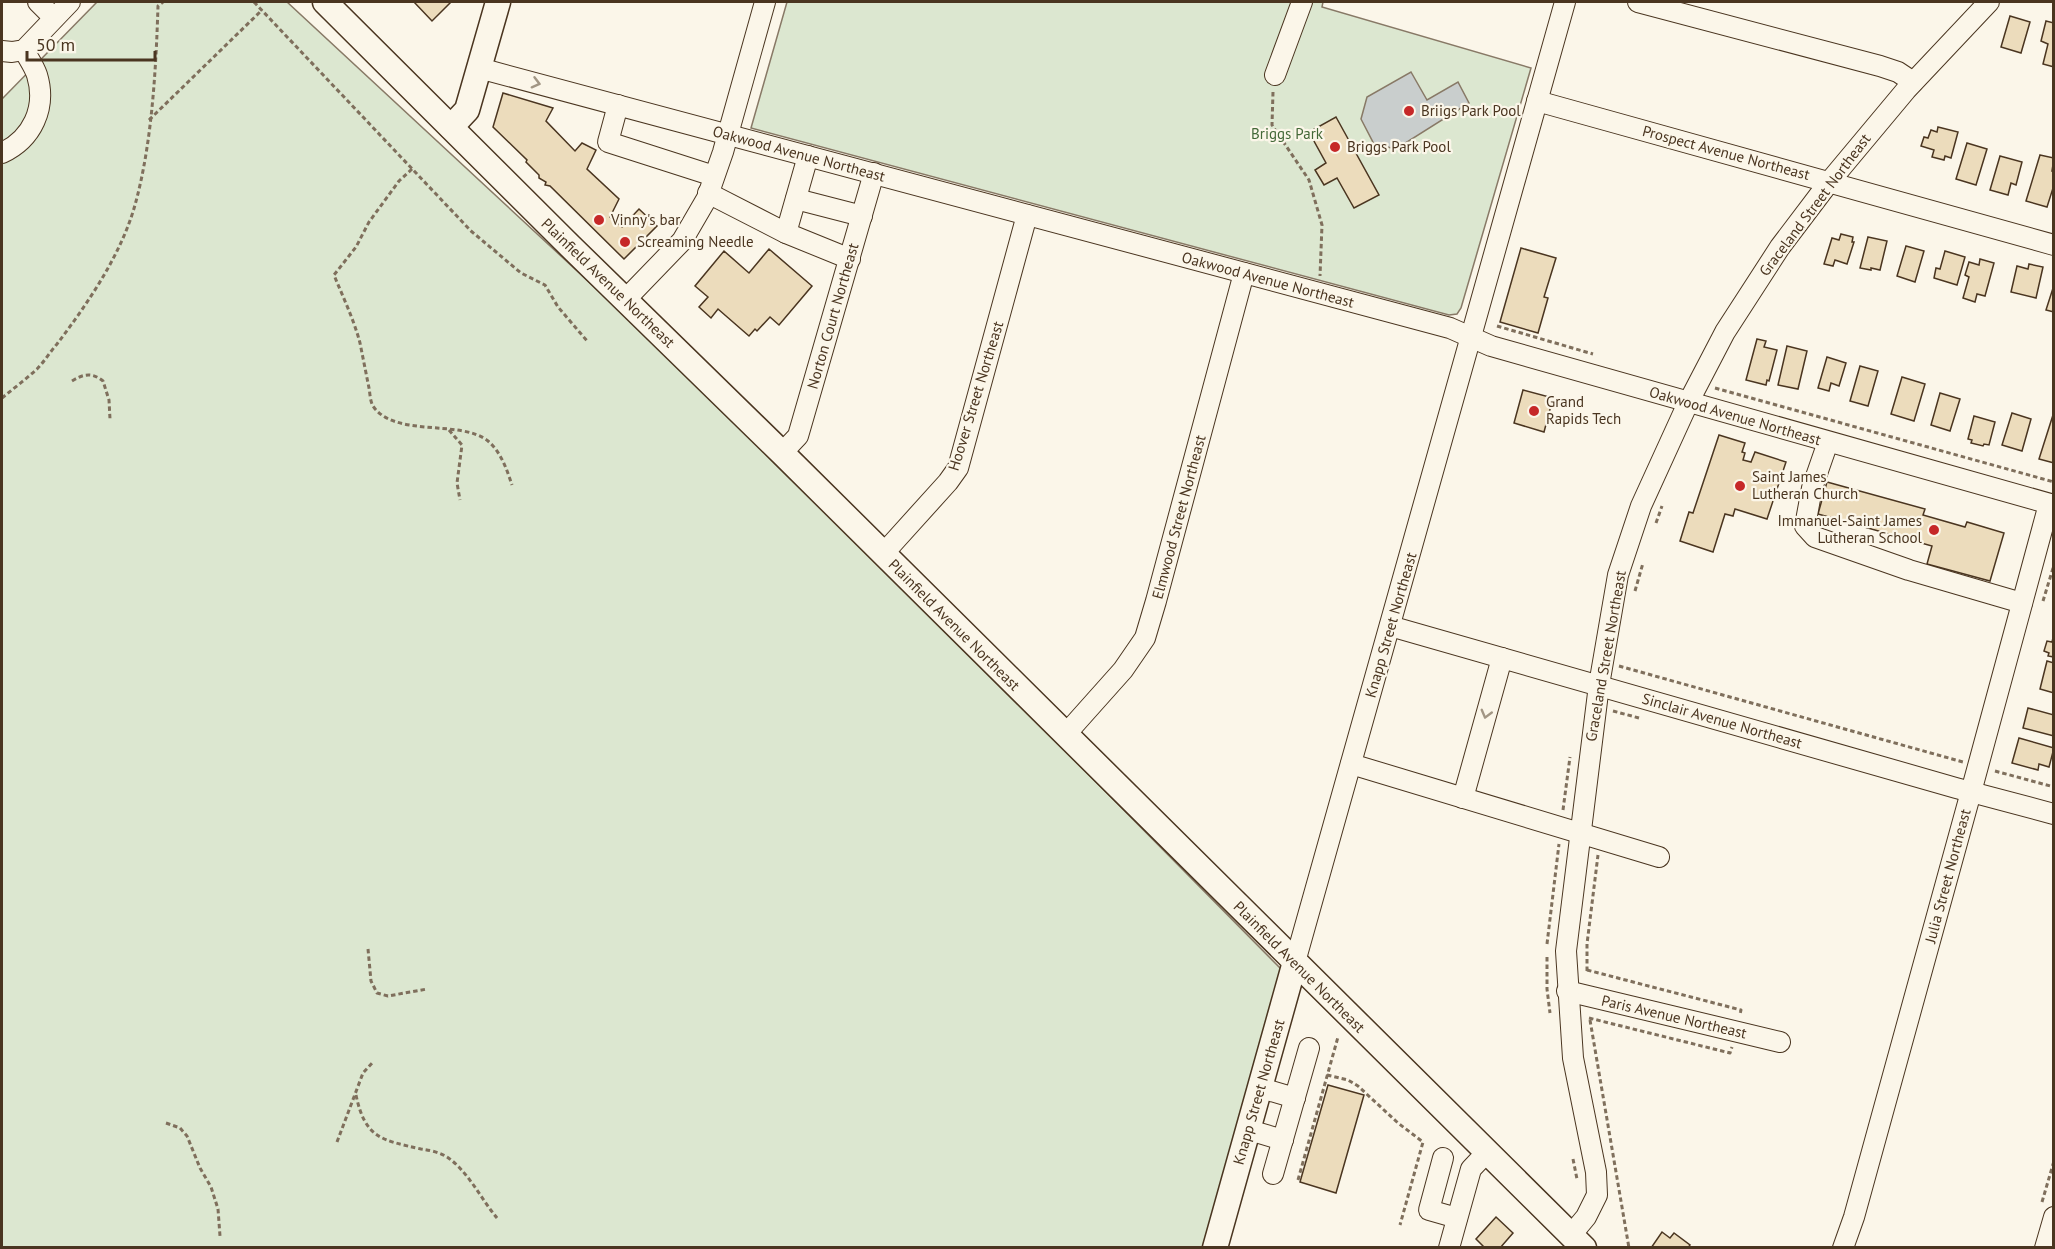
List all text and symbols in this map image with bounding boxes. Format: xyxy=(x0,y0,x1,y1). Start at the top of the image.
scale bar xyxy=(27,24,154,62)
text: 50 m xyxy=(36,33,75,56)
one-way arrow xyxy=(530,76,541,88)
place label: Briigs Park Pool xyxy=(1421,101,1521,120)
marker: Briigs Park Pool xyxy=(1402,104,1416,118)
street label: Oakwood Avenue Northeast xyxy=(711,121,887,186)
street label: Prospect Avenue Northeast xyxy=(1640,121,1812,184)
park label: Briggs Park xyxy=(1251,124,1324,143)
street label: Graceland Street Northeast xyxy=(1755,130,1874,280)
place label: Briggs Park Pool xyxy=(1347,137,1451,156)
marker: Briggs Park Pool xyxy=(1328,140,1342,154)
place label: Vinny's bar xyxy=(610,210,680,229)
marker: Vinny's bar xyxy=(592,213,606,227)
street label: Plainfield Avenue Northeast xyxy=(538,214,679,351)
place label: Screaming Needle xyxy=(637,232,754,251)
marker: Screaming Needle xyxy=(618,235,632,249)
street label: Norton Court Northeast xyxy=(803,241,862,391)
street label: Oakwood Avenue Northeast xyxy=(1180,247,1356,312)
street label: Hoover Street Northeast xyxy=(944,319,1007,473)
street label: Oakwood Avenue Northeast xyxy=(1647,382,1823,449)
place label: Grand Rapids Tech xyxy=(1546,392,1621,428)
marker: Grand Rapids Tech xyxy=(1527,404,1541,418)
street label: Elmwood Street Northeast xyxy=(1147,433,1210,601)
place label: Saint James Lutheran Church xyxy=(1752,467,1858,503)
marker: Saint James Lutheran Church xyxy=(1733,479,1747,493)
place label: Immanuel-Saint James Lutheran School xyxy=(1778,511,1923,547)
marker: Immanuel-Saint James Lutheran School xyxy=(1927,523,1941,537)
street label: Knapp Street Northeast xyxy=(1361,550,1420,700)
street label: Plainfield Avenue Northeast xyxy=(885,555,1024,694)
street label: Graceland Street Northeast xyxy=(1581,569,1630,743)
street label: Sinclair Avenue Northeast xyxy=(1640,689,1804,752)
one-way arrow xyxy=(1481,709,1494,719)
street label: Julia Street Northeast xyxy=(1920,807,1975,946)
street label: Plainfield Avenue Northeast xyxy=(1230,897,1369,1036)
street label: Paris Avenue Northeast xyxy=(1600,991,1749,1042)
street label: Knapp Street Northeast xyxy=(1229,1017,1288,1167)

